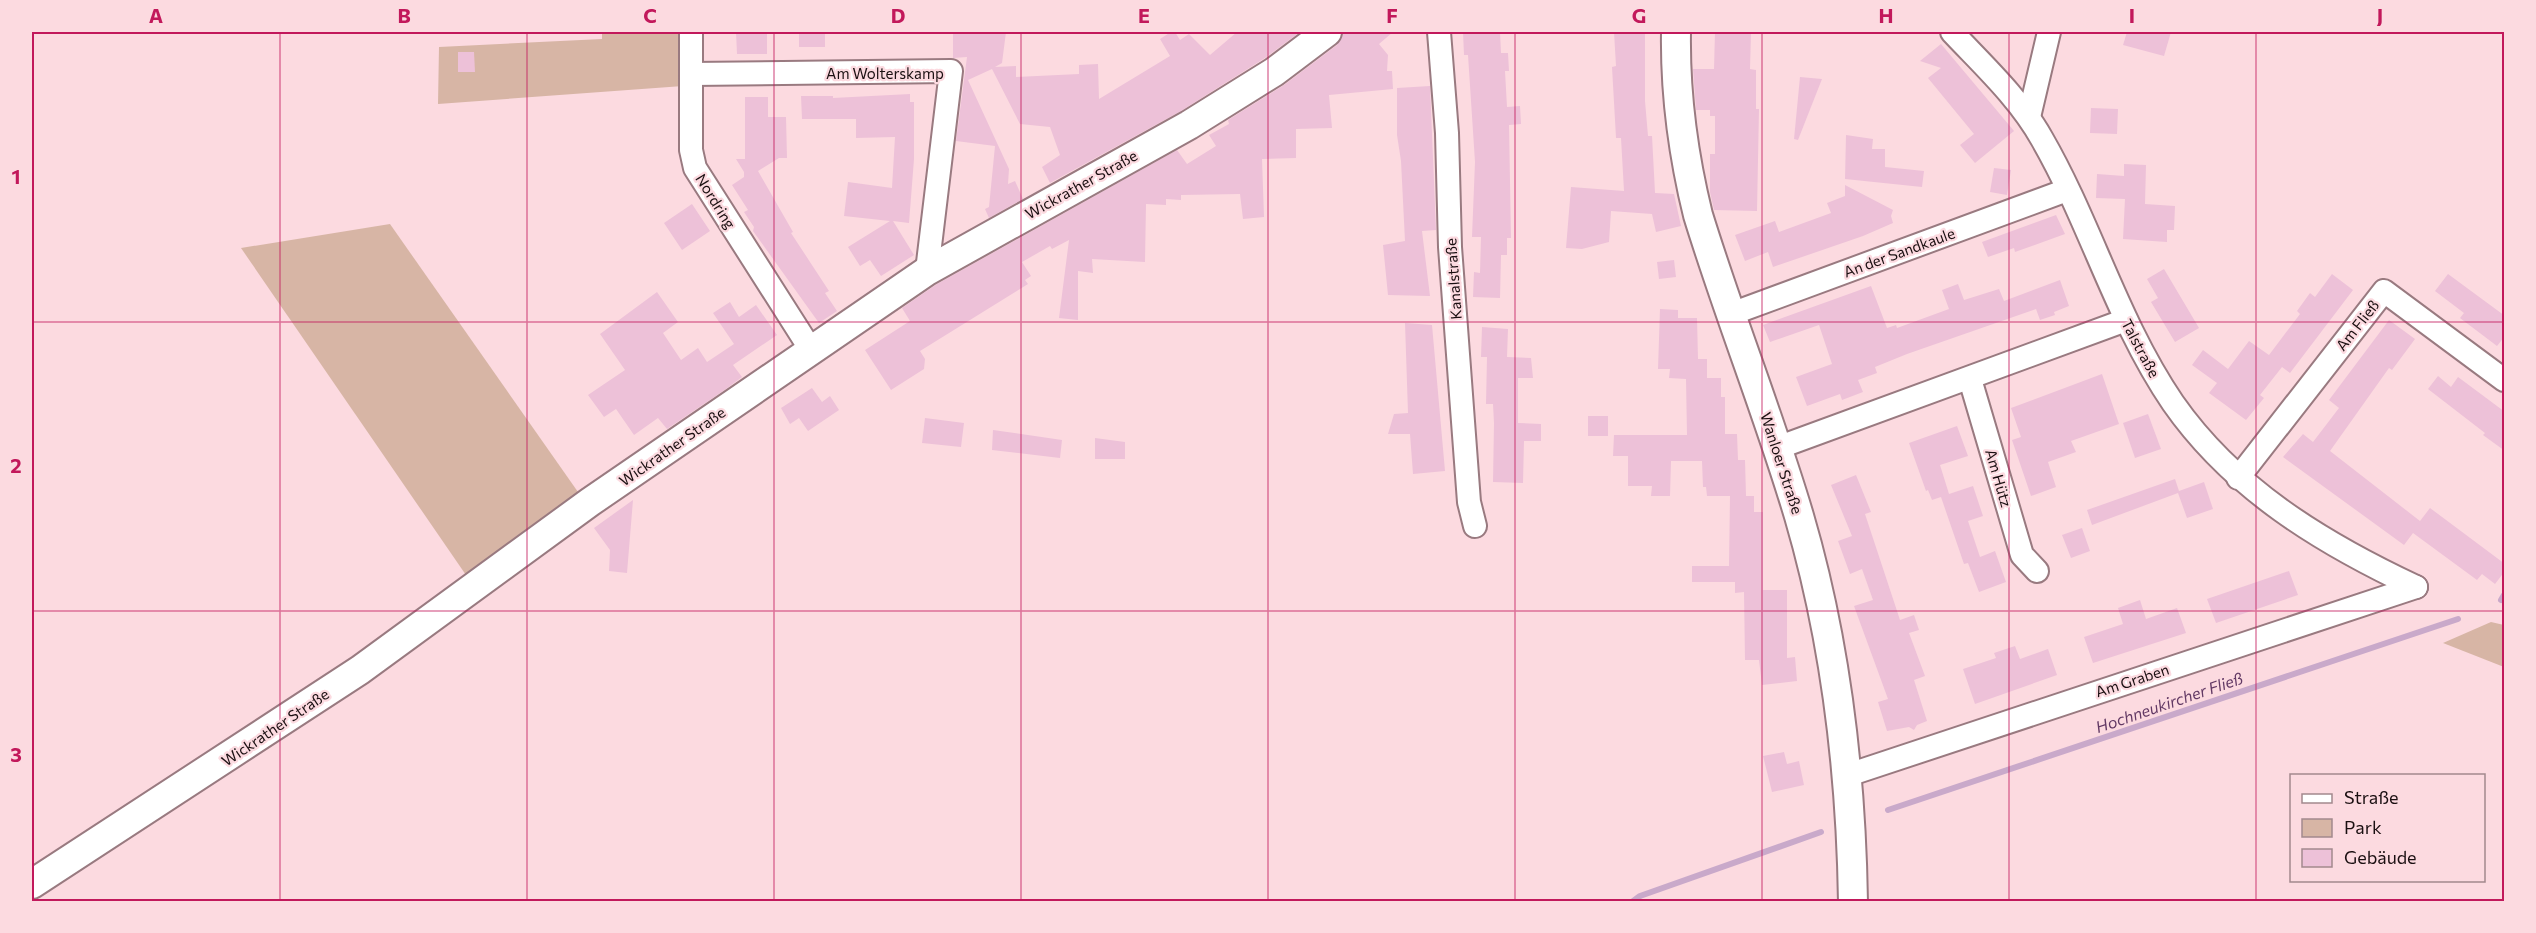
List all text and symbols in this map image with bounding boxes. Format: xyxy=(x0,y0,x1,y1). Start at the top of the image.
text: A xyxy=(149,3,163,27)
text: B xyxy=(397,3,411,27)
text: C xyxy=(643,3,657,27)
text: D xyxy=(891,3,905,27)
text: E xyxy=(1138,3,1150,27)
text: F xyxy=(1386,3,1398,27)
text: G xyxy=(1632,3,1646,27)
text: H xyxy=(1879,3,1894,27)
text: I xyxy=(2129,3,2135,27)
text: J xyxy=(2377,3,2383,27)
street label: Am Wolterskamp xyxy=(826,64,944,82)
street label: Wickrather Straße xyxy=(1022,146,1140,222)
text: 1 xyxy=(11,164,21,188)
street label: Nordring xyxy=(692,170,740,232)
street label: An der Sandkaule xyxy=(1841,223,1957,281)
street label: Kanalstraße xyxy=(1441,237,1465,320)
street label: Am Fließ xyxy=(2332,296,2382,354)
street label: Talstraße xyxy=(2118,316,2164,380)
street label: Wickrather Straße xyxy=(615,403,729,489)
street label: Wanloer Straße xyxy=(1757,410,1807,516)
street label: Am Hütz xyxy=(1982,447,2016,509)
text: 2 xyxy=(10,453,22,477)
street label: Am Graben xyxy=(2093,660,2171,700)
water label: Hochneukircher Fließ xyxy=(2093,668,2245,736)
street label: Wickrather Straße xyxy=(218,684,332,770)
text: 3 xyxy=(10,742,22,766)
legend xyxy=(2290,774,2485,882)
text: Straße xyxy=(2344,786,2399,808)
text: Park xyxy=(2344,816,2382,838)
text: Gebäude xyxy=(2344,846,2417,868)

